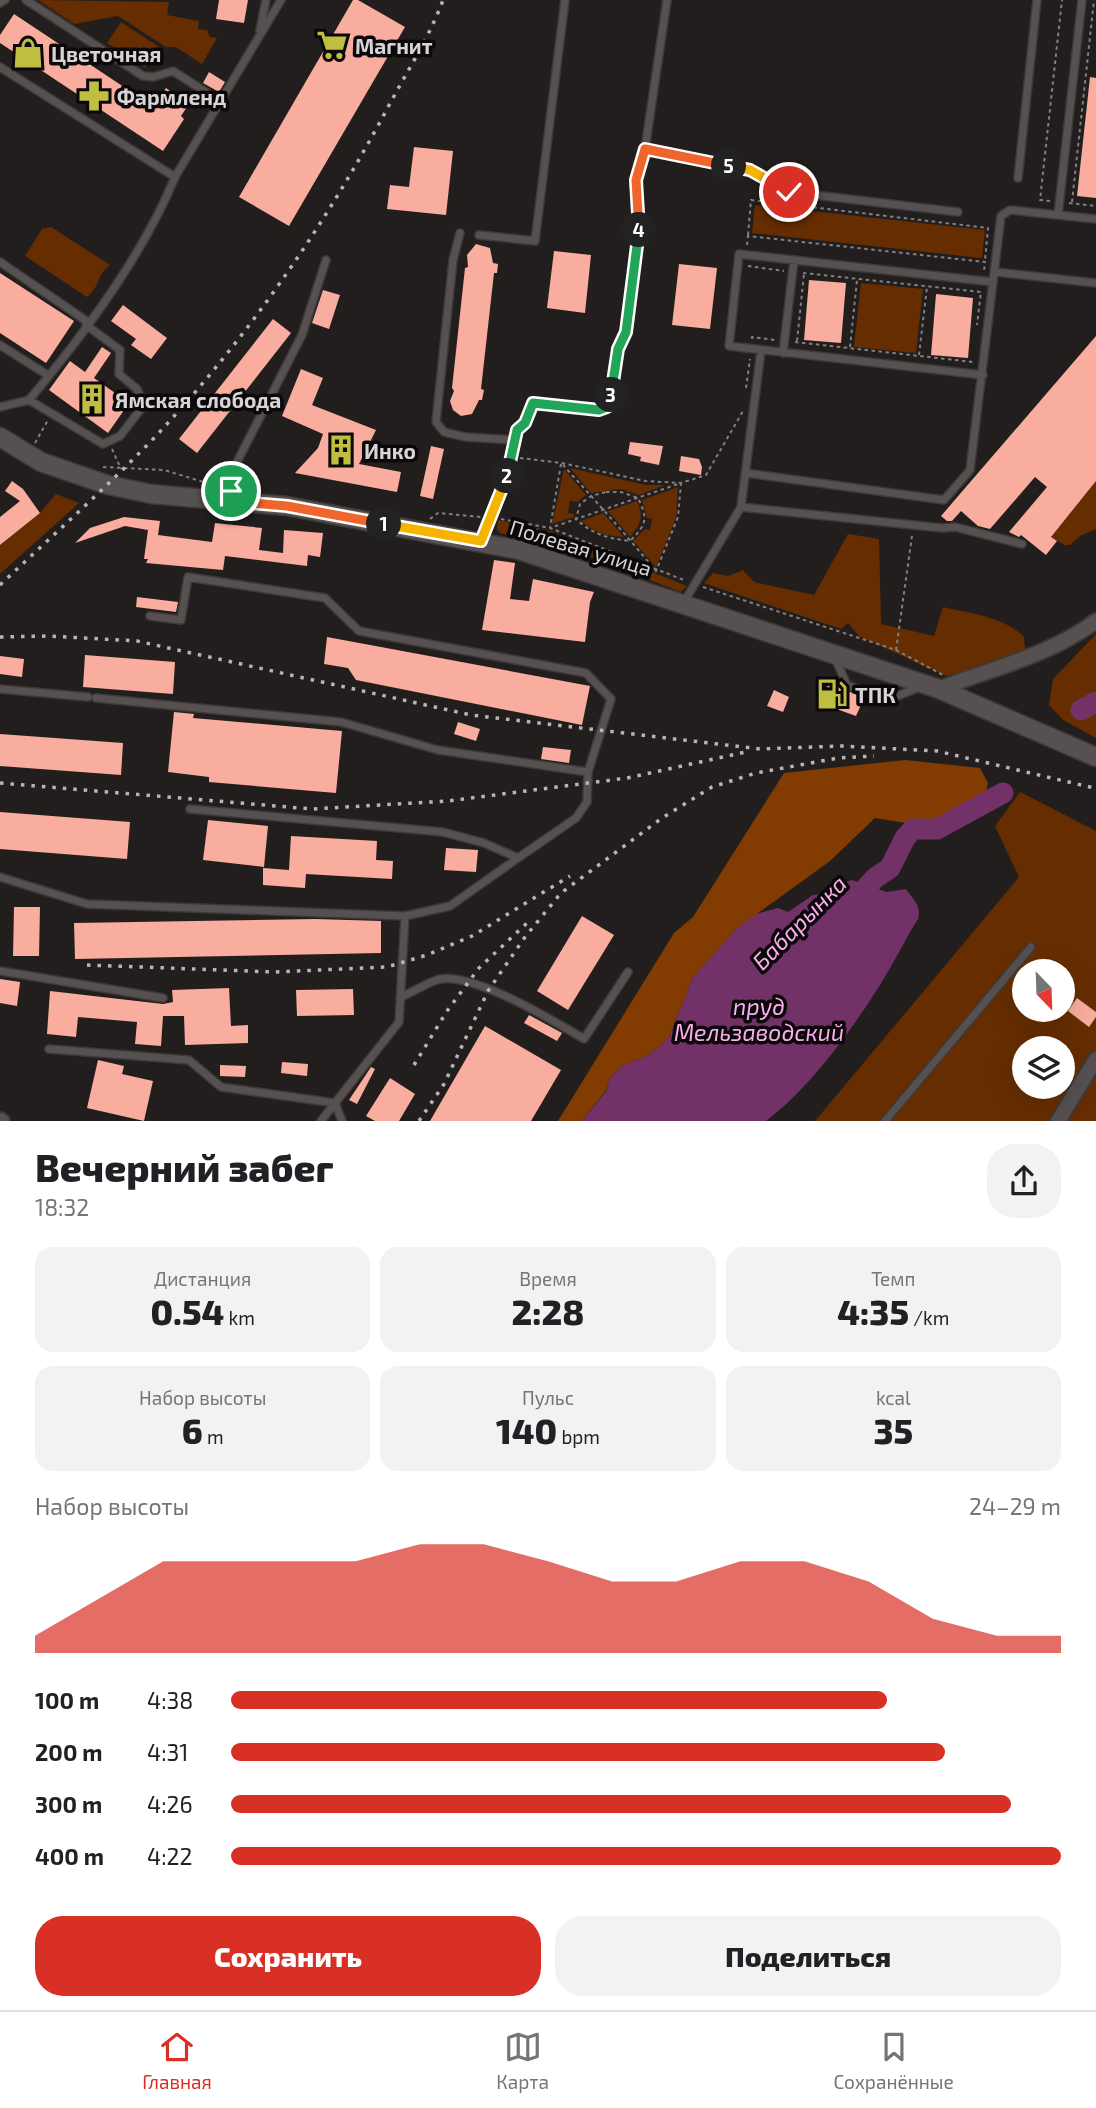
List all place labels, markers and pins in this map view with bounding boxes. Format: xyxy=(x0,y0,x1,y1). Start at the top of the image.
supermarket icon: Магнит xyxy=(315,28,349,62)
place label: Магнит xyxy=(355,33,433,58)
shop icon: Цветочная xyxy=(11,36,45,70)
place label: Цветочная xyxy=(51,41,161,66)
pharmacy icon: Фармленд xyxy=(77,79,111,113)
place label: Фармленд xyxy=(117,84,226,109)
pin: 5 xyxy=(712,148,746,184)
pin xyxy=(759,162,819,222)
pin: 4 xyxy=(622,212,656,247)
pin: 3 xyxy=(594,378,628,412)
building icon: Ямская слобода xyxy=(75,382,109,416)
place label: Ямская слобода xyxy=(115,387,281,412)
building icon: Инко xyxy=(324,433,358,467)
place label: Инко xyxy=(364,438,416,463)
pin: 2 xyxy=(490,458,524,494)
pin xyxy=(201,461,261,521)
pin: 1 xyxy=(366,506,402,542)
fuel station icon: ТПК xyxy=(815,677,849,711)
place label: ТПК xyxy=(855,682,896,707)

